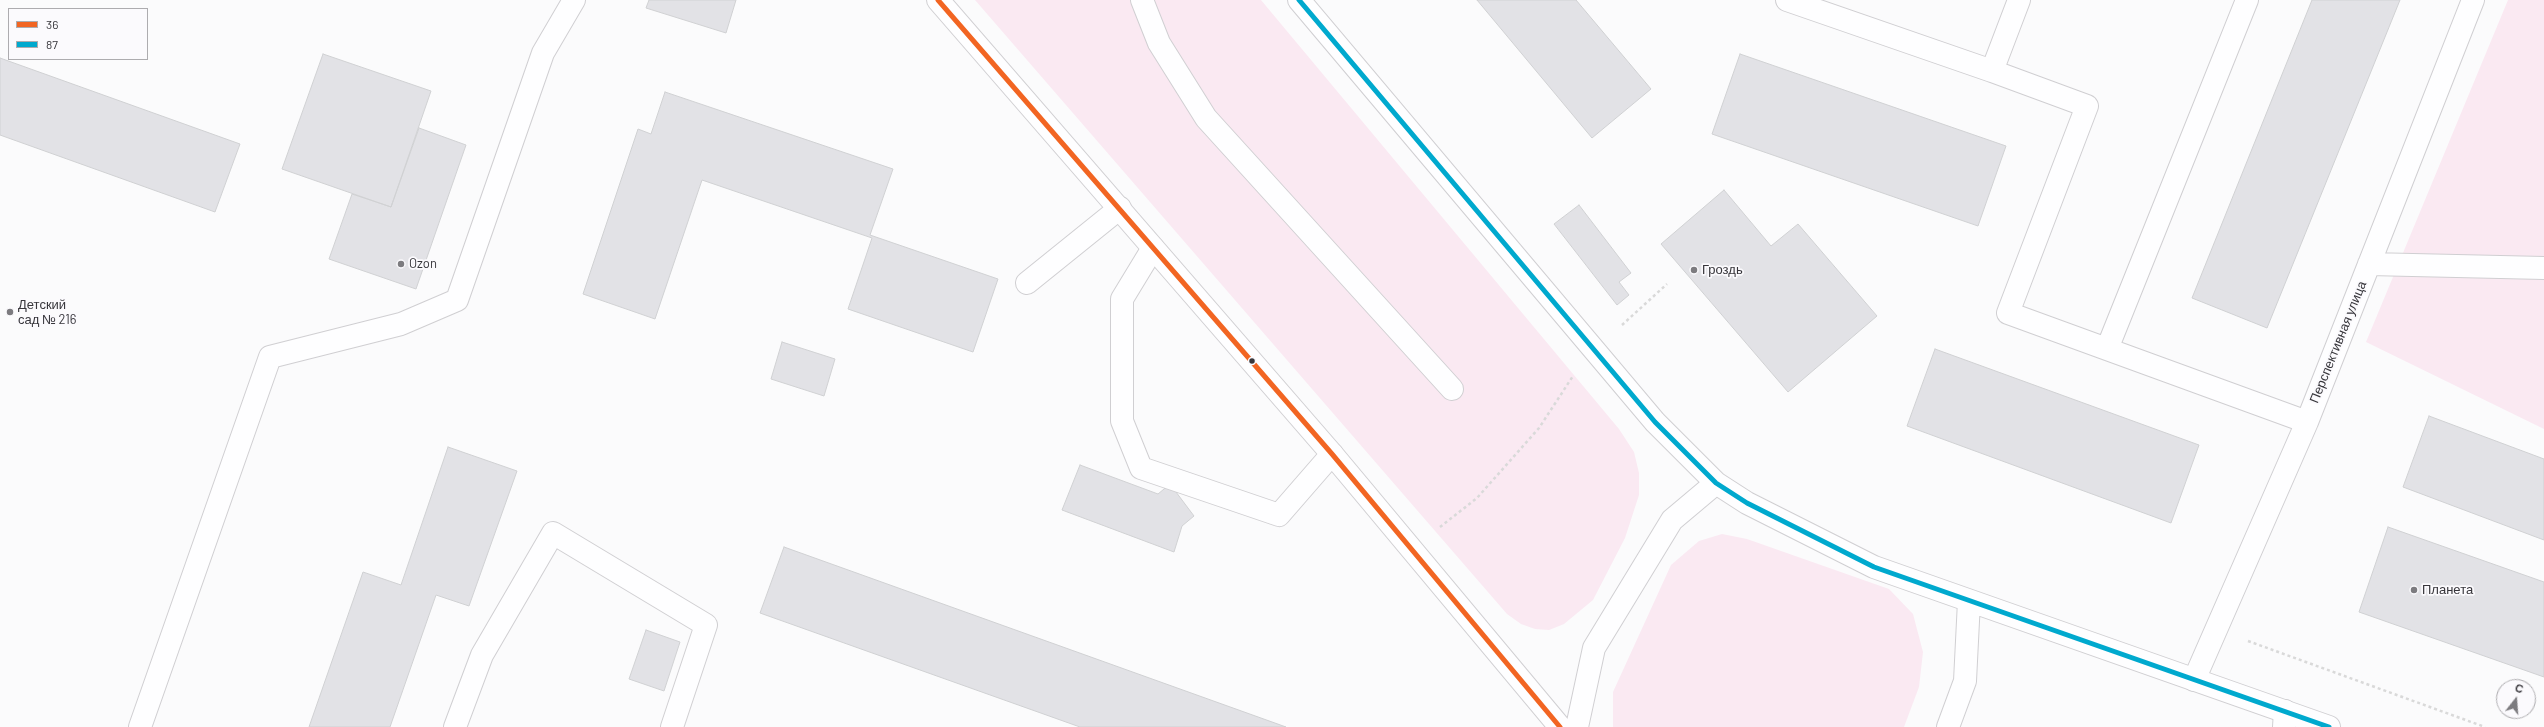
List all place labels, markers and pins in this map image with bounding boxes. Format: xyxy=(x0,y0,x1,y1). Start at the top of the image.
place label: Ozon xyxy=(409,256,437,272)
marker: Ozon xyxy=(396,259,406,269)
place label: Гроздь xyxy=(1702,262,1743,278)
marker: Гроздь xyxy=(1689,265,1699,275)
place label: Детский сад № 216 xyxy=(18,297,76,328)
marker: Детский сад № 216 xyxy=(5,307,15,317)
unlabelled marker xyxy=(1247,356,1257,366)
place label: Планета xyxy=(2422,582,2473,598)
marker: Планета xyxy=(2409,585,2419,595)

